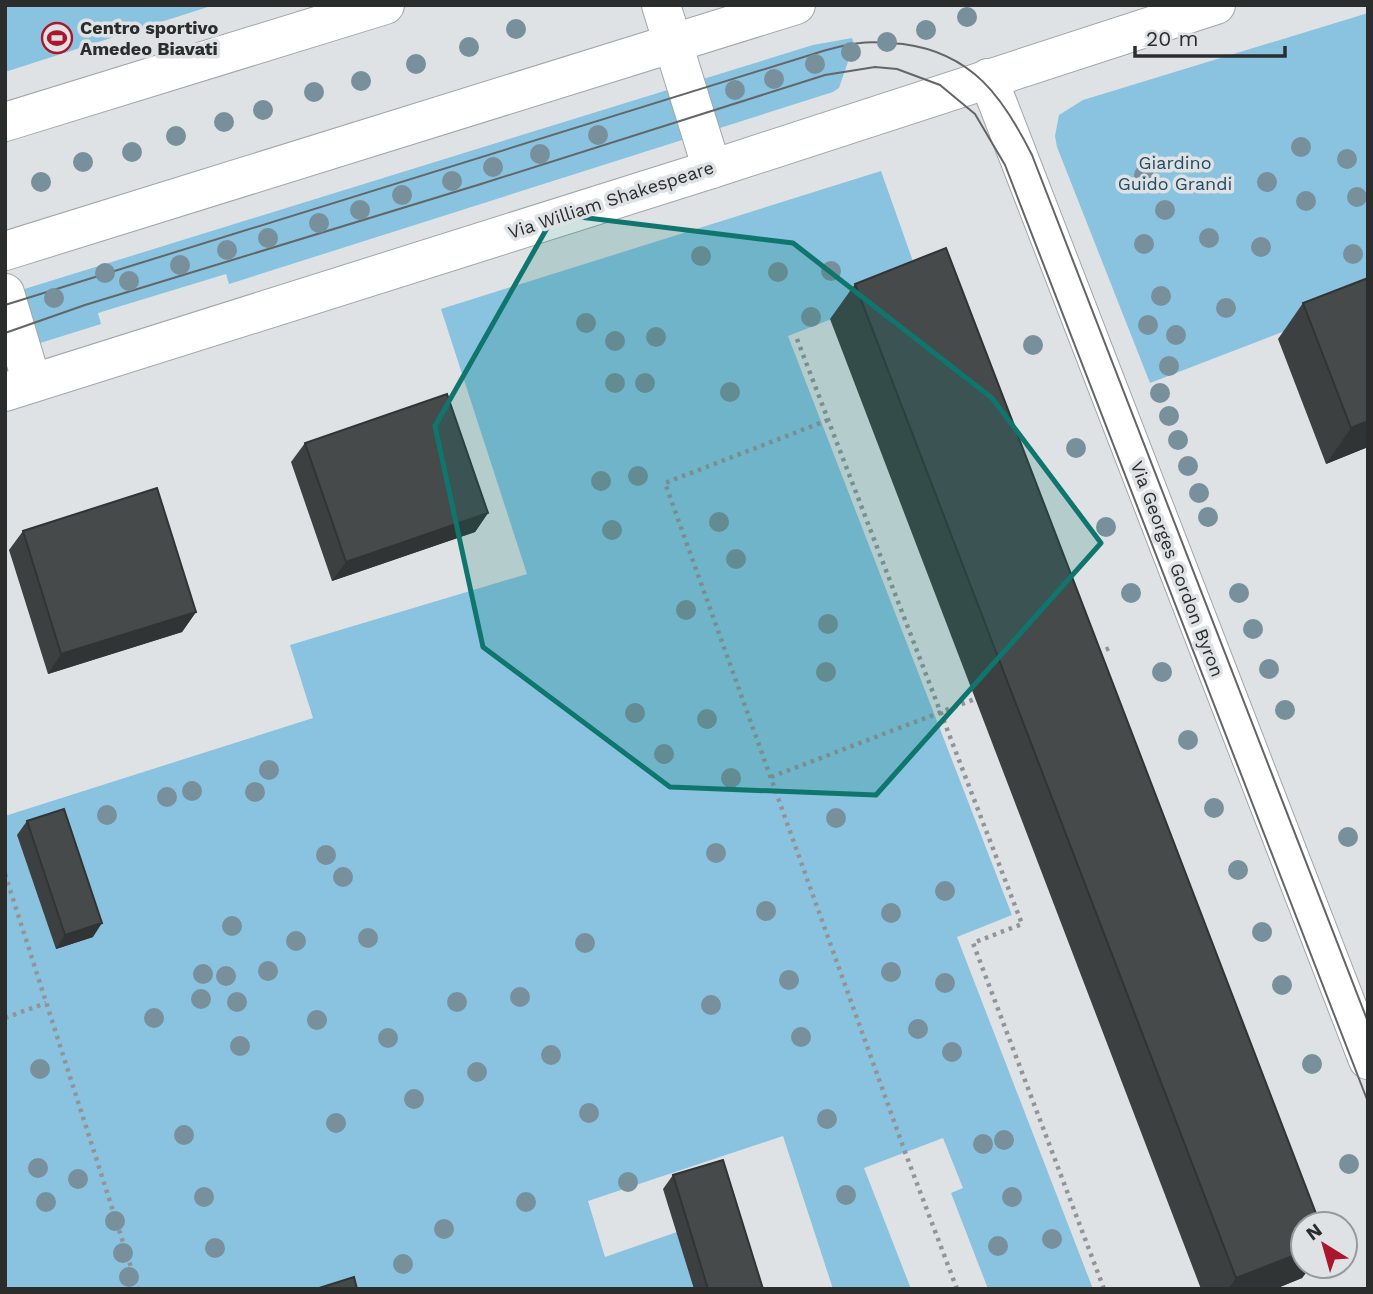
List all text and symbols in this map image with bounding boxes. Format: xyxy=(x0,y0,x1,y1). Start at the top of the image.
scale bar xyxy=(1135,14,1286,58)
place label: Centro sportivo Amedeo Biavati xyxy=(80,17,218,59)
sports icon: Centro sportivo Amedeo Biavati xyxy=(40,21,74,55)
text: 20 m xyxy=(1146,26,1198,51)
park label: Giardino Guido Grandi xyxy=(1118,152,1232,194)
street label: Via William Shakespeare xyxy=(505,156,716,243)
street label: Via Georges Gordon Byron xyxy=(1127,458,1228,680)
north arrow xyxy=(1289,1210,1359,1280)
text: N xyxy=(1302,1218,1327,1245)

